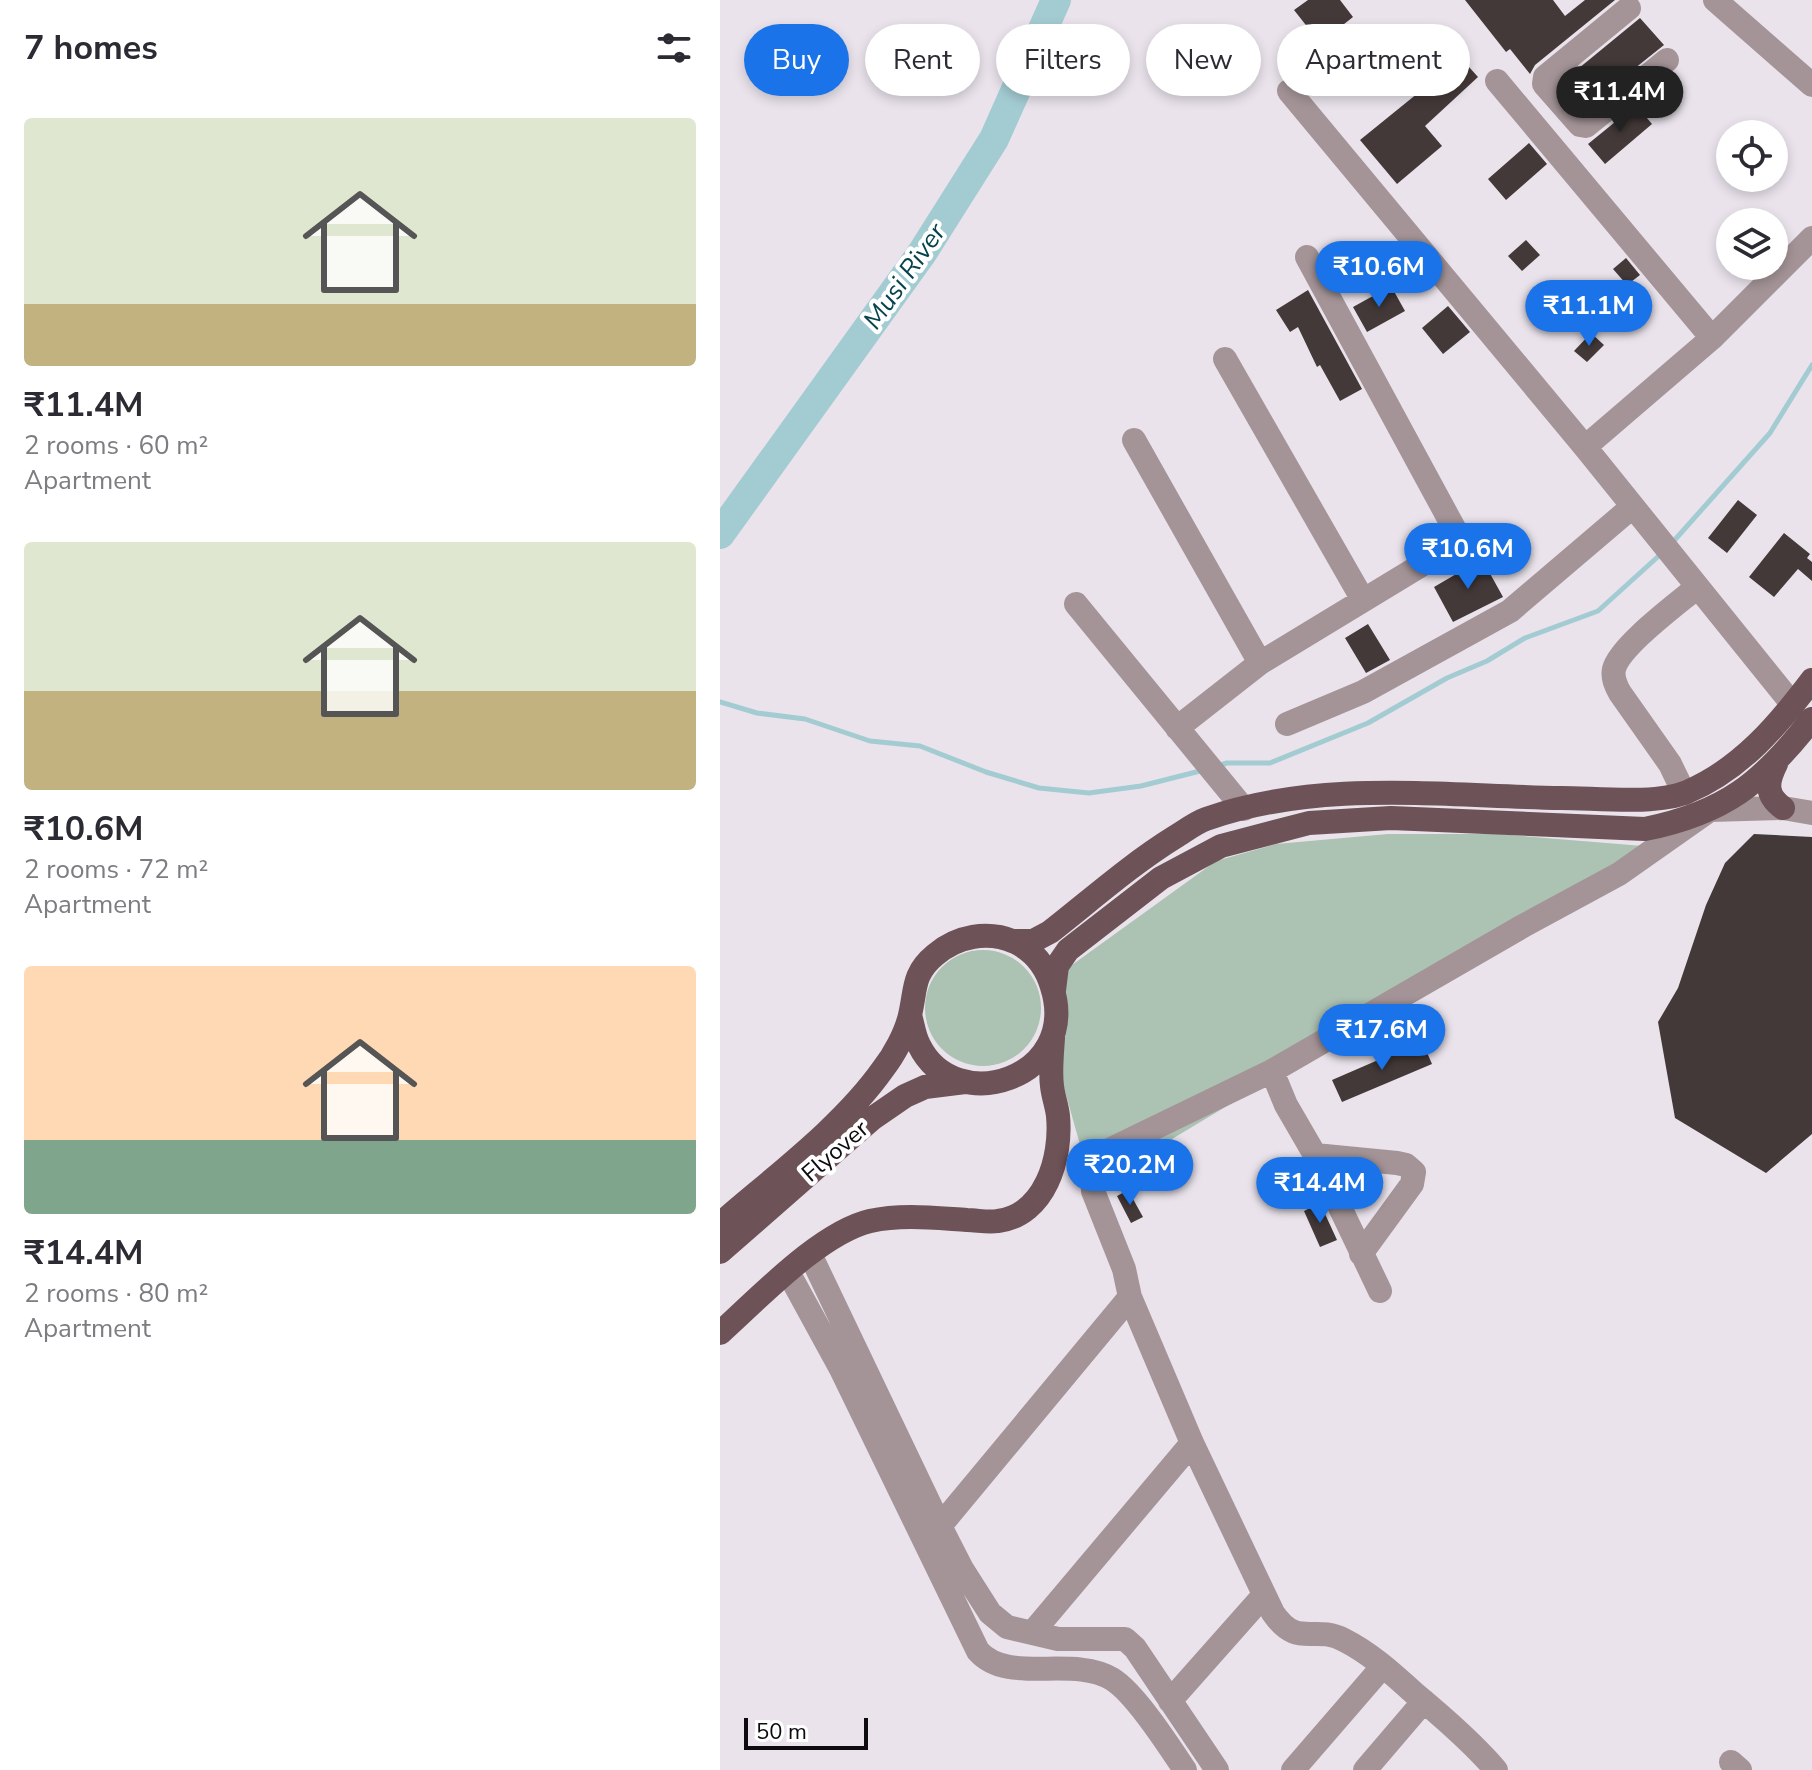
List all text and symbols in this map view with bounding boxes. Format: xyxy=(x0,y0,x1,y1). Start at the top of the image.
chip: Buy xyxy=(744,24,849,96)
chip: Rent xyxy=(865,24,980,96)
chip: Filters xyxy=(996,24,1130,96)
chip: New xyxy=(1146,24,1261,96)
chip: Apartment xyxy=(1277,24,1470,96)
text: 7 homes xyxy=(24,25,158,71)
icon: filters xyxy=(652,26,696,70)
pin: ₹11.4M xyxy=(1555,66,1685,134)
text: ₹11.4M xyxy=(1574,74,1666,109)
map controls xyxy=(1716,120,1788,280)
button: locate xyxy=(1716,120,1788,192)
icon: home xyxy=(288,170,432,314)
button: layers xyxy=(1716,208,1788,280)
water label: Musi River xyxy=(855,216,954,336)
pin: ₹10.6M xyxy=(1314,241,1444,309)
text: ₹10.6M xyxy=(1333,249,1425,284)
pin: ₹11.1M xyxy=(1524,280,1654,348)
text: ₹11.1M xyxy=(1543,288,1635,323)
text: ₹11.4M xyxy=(24,382,144,428)
text: 2 rooms · 60 m² xyxy=(24,428,208,463)
text: Apartment xyxy=(24,463,151,498)
pin: ₹10.6M xyxy=(1403,523,1533,591)
text: ₹10.6M xyxy=(1422,531,1514,566)
icon: home xyxy=(288,594,432,738)
text: ₹10.6M xyxy=(24,806,144,852)
text: 2 rooms · 72 m² xyxy=(24,852,208,887)
text: Apartment xyxy=(24,887,151,922)
pin: ₹17.6M xyxy=(1317,1004,1447,1072)
text: ₹17.6M xyxy=(1336,1012,1428,1047)
icon: home xyxy=(288,1018,432,1162)
street label: Flyover xyxy=(795,1113,876,1189)
pin: ₹20.2M xyxy=(1065,1139,1195,1207)
text: ₹20.2M xyxy=(1084,1147,1176,1182)
pin: ₹14.4M xyxy=(1255,1157,1385,1225)
text: ₹14.4M xyxy=(1274,1165,1366,1200)
text: ₹14.4M xyxy=(24,1230,144,1276)
text: 2 rooms · 80 m² xyxy=(24,1276,208,1311)
text: Apartment xyxy=(24,1311,151,1346)
scale bar xyxy=(744,1714,868,1750)
text: 50 m xyxy=(756,1717,807,1747)

